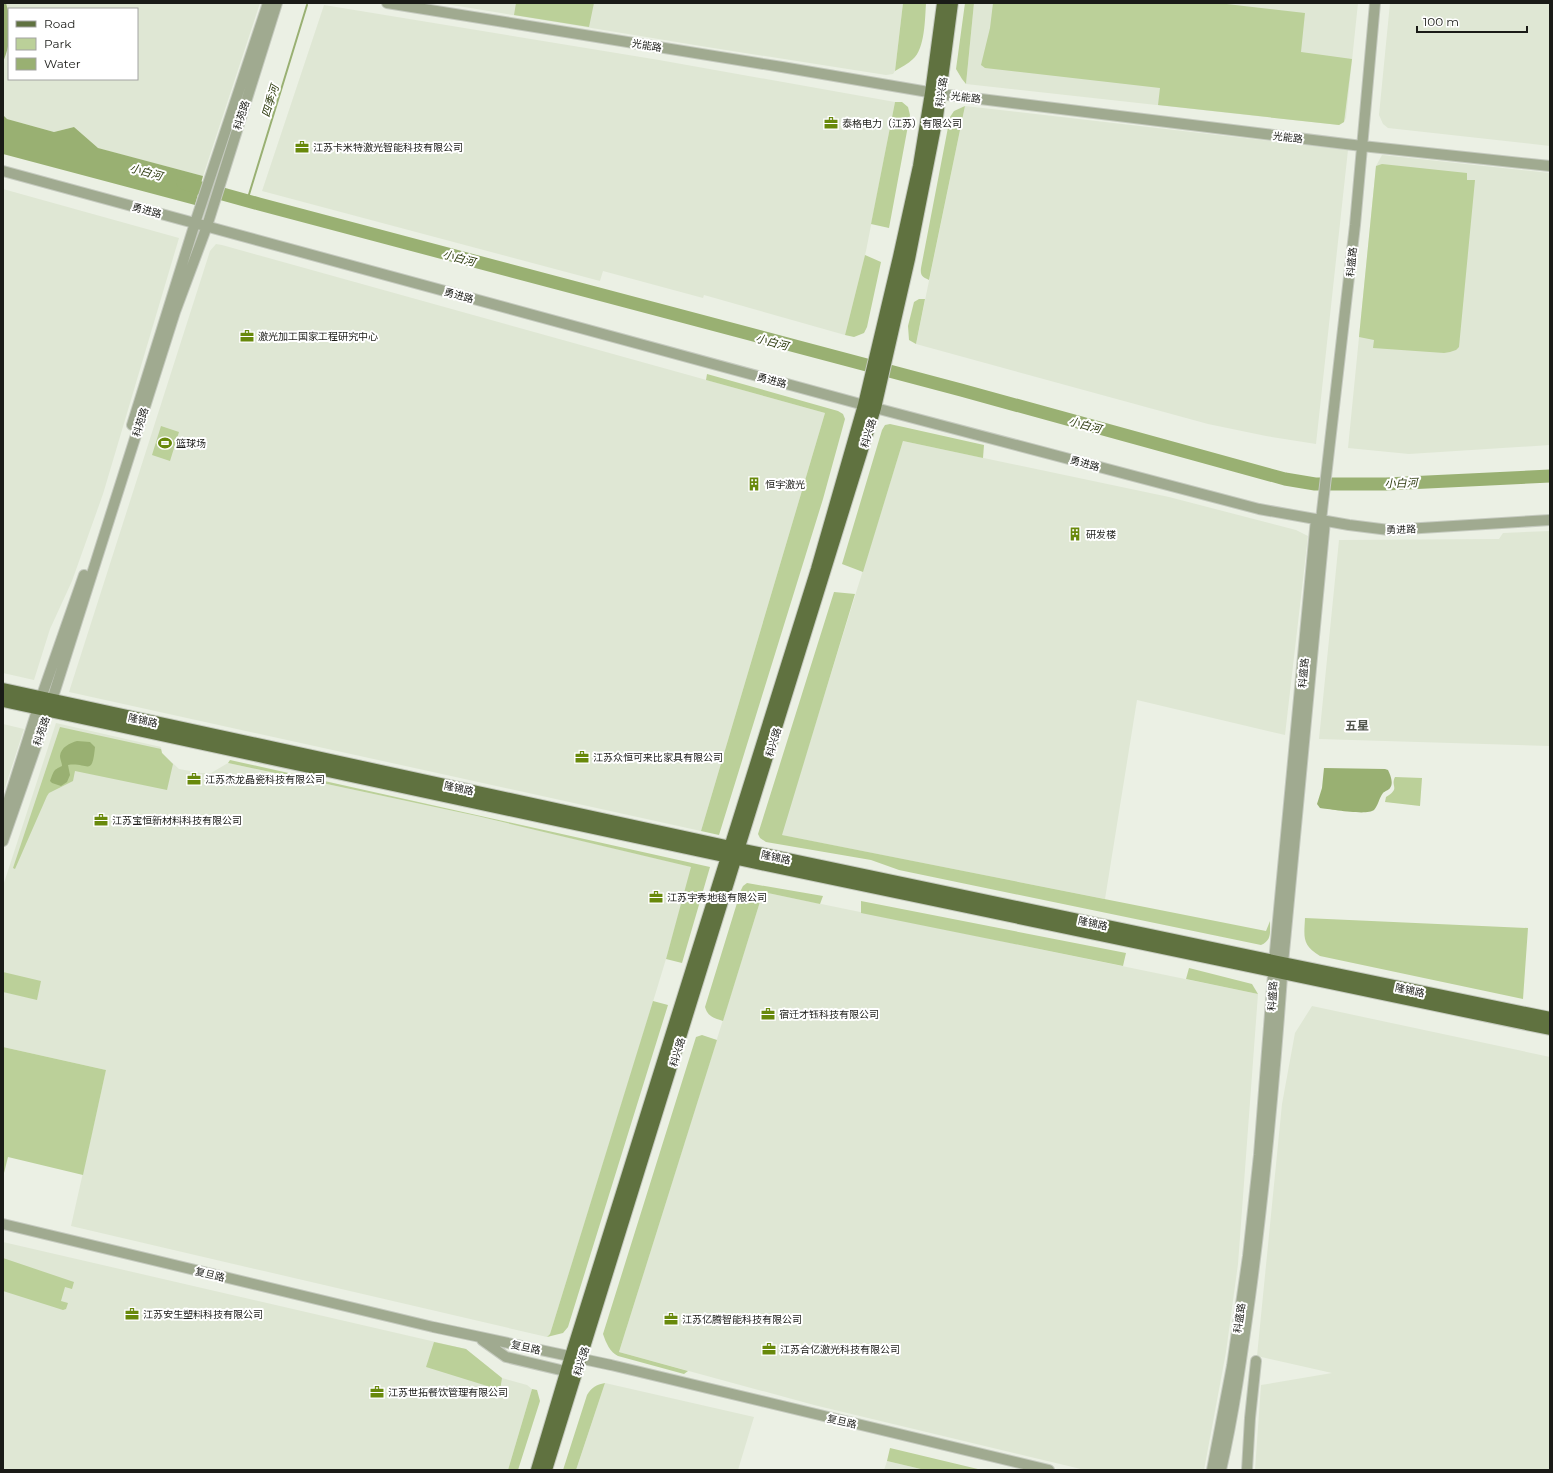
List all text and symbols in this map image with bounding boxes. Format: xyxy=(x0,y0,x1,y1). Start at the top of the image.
legend xyxy=(8,8,138,80)
scale bar xyxy=(1417,8,1527,34)
text: 100 m xyxy=(1423,14,1459,29)
text: Road xyxy=(44,16,75,31)
text: Park xyxy=(44,36,72,51)
street label: 光能路 xyxy=(631,37,663,54)
text: Water xyxy=(44,56,81,71)
street label: 科兴路 xyxy=(933,76,950,108)
water label: 四季河 xyxy=(258,81,282,119)
street label: 光能路 xyxy=(950,89,982,106)
street label: 科苑路 xyxy=(231,99,252,131)
office icon: 泰格电力（江苏）有限公司 xyxy=(823,115,839,131)
place label: 泰格电力（江苏）有限公司 xyxy=(842,117,962,130)
street label: 光能路 xyxy=(1272,129,1304,146)
office icon: 江苏卡米特激光智能科技有限公司 xyxy=(294,139,310,155)
place label: 江苏卡米特激光智能科技有限公司 xyxy=(313,141,463,154)
water label: 小白河 xyxy=(128,161,166,184)
street label: 勇进路 xyxy=(131,200,163,221)
street label: 科盛路 xyxy=(1343,246,1360,278)
water label: 小白河 xyxy=(441,247,479,270)
street label: 勇进路 xyxy=(443,285,475,306)
office icon: 激光加工国家工程研究中心 xyxy=(239,328,255,344)
place label: 激光加工国家工程研究中心 xyxy=(258,330,378,343)
water label: 小白河 xyxy=(754,331,792,354)
street label: 勇进路 xyxy=(756,370,788,391)
street label: 科苑路 xyxy=(130,406,151,438)
water label: 小白河 xyxy=(1067,414,1105,437)
street label: 科兴路 xyxy=(858,417,879,449)
sports icon: 篮球场 xyxy=(157,435,173,451)
place label: 篮球场 xyxy=(176,437,206,450)
street label: 勇进路 xyxy=(1069,453,1101,474)
water label: 小白河 xyxy=(1384,475,1420,491)
building icon: 恒宇激光 xyxy=(746,476,762,492)
place label: 恒宇激光 xyxy=(765,478,805,491)
street label: 勇进路 xyxy=(1386,522,1416,537)
building icon: 研发楼 xyxy=(1067,526,1083,542)
place label: 研发楼 xyxy=(1086,528,1116,541)
street label: 科盛路 xyxy=(1296,658,1311,689)
street label: 隆锦路 xyxy=(127,711,159,730)
street label: 科苑路 xyxy=(30,715,53,747)
district label: 五星 xyxy=(1345,718,1369,733)
street label: 科兴路 xyxy=(763,726,784,758)
office icon: 江苏众恒可来比家具有限公司 xyxy=(574,749,590,765)
place label: 江苏众恒可来比家具有限公司 xyxy=(593,751,723,764)
office icon: 江苏杰龙晶瓷科技有限公司 xyxy=(186,771,202,787)
place label: 江苏杰龙晶瓷科技有限公司 xyxy=(205,773,325,786)
street label: 隆锦路 xyxy=(443,779,475,798)
office icon: 江苏宝恒新材料科技有限公司 xyxy=(93,812,109,828)
place label: 江苏宝恒新材料科技有限公司 xyxy=(112,814,242,827)
street label: 隆锦路 xyxy=(760,848,792,867)
office icon: 江苏宇秀地毯有限公司 xyxy=(648,889,664,905)
place label: 江苏宇秀地毯有限公司 xyxy=(667,891,767,904)
street label: 隆锦路 xyxy=(1077,914,1109,933)
street label: 科盛路 xyxy=(1265,981,1280,1011)
street label: 隆锦路 xyxy=(1394,981,1426,1000)
office icon: 宿迁才钰科技有限公司 xyxy=(760,1006,776,1022)
place label: 宿迁才钰科技有限公司 xyxy=(779,1008,879,1021)
street label: 科兴路 xyxy=(667,1036,688,1068)
street label: 复旦路 xyxy=(194,1265,226,1284)
street label: 科盛路 xyxy=(1231,1302,1248,1334)
office icon: 江苏安生塑料科技有限公司 xyxy=(124,1306,140,1322)
place label: 江苏安生塑料科技有限公司 xyxy=(143,1308,263,1321)
office icon: 江苏亿腾智能科技有限公司 xyxy=(663,1311,679,1327)
place label: 江苏亿腾智能科技有限公司 xyxy=(682,1313,802,1326)
street label: 复旦路 xyxy=(510,1338,542,1357)
office icon: 江苏合亿激光科技有限公司 xyxy=(761,1341,777,1357)
place label: 江苏合亿激光科技有限公司 xyxy=(780,1343,900,1356)
street label: 科兴路 xyxy=(571,1345,592,1377)
office icon: 江苏世拓餐饮管理有限公司 xyxy=(369,1384,385,1400)
place label: 江苏世拓餐饮管理有限公司 xyxy=(388,1386,508,1399)
street label: 复旦路 xyxy=(826,1412,858,1431)

